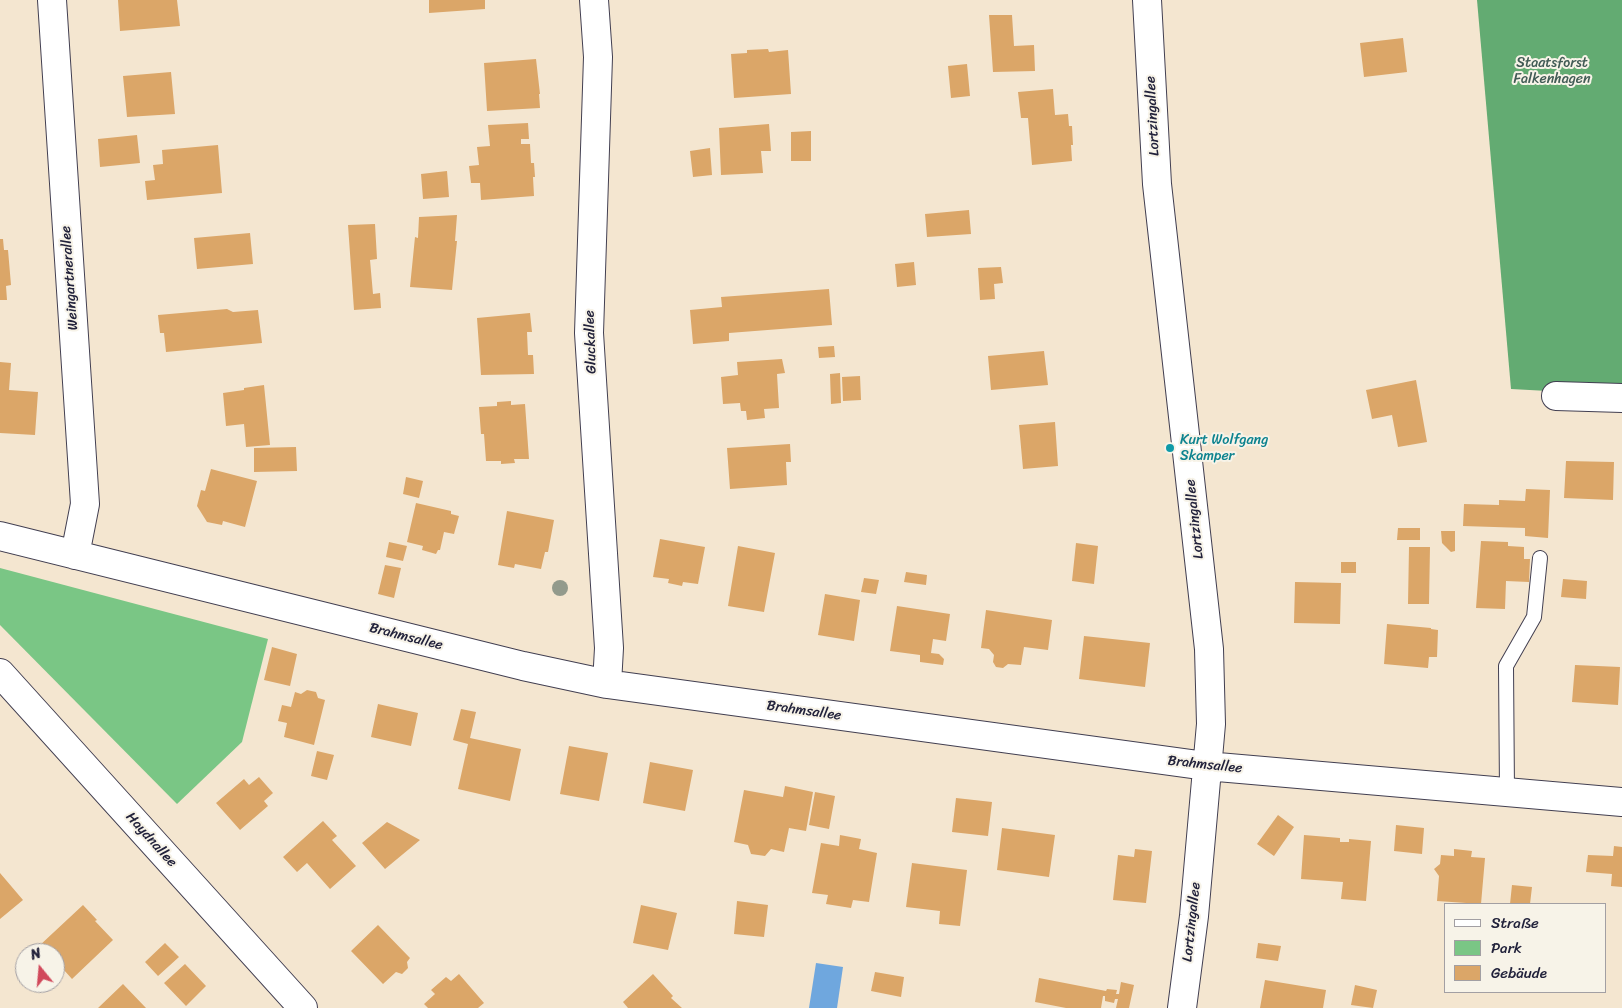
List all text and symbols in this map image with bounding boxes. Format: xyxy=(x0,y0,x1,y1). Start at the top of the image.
park label: Staatsforst Falkenhagen xyxy=(1513,55,1591,88)
street label: Lortzingallee xyxy=(1143,76,1163,156)
street label: Weingartnerallee xyxy=(58,225,82,331)
street label: Gluckallee xyxy=(581,310,601,374)
place label: Kurt Wolfgang Skamper xyxy=(1180,432,1268,464)
marker: Kurt Wolfgang Skamper xyxy=(1164,442,1176,454)
street label: Lortzingallee xyxy=(1182,478,1208,560)
street label: Brahmsallee xyxy=(368,620,444,654)
street label: Brahmsallee xyxy=(766,697,842,725)
street label: Brahmsallee xyxy=(1167,753,1243,777)
street label: Haydnallee xyxy=(122,809,180,871)
street label: Lortzingallee xyxy=(1179,881,1205,963)
legend xyxy=(1444,903,1607,993)
text: Straße xyxy=(1491,910,1539,936)
text: Park xyxy=(1491,935,1522,961)
text: N xyxy=(27,941,44,968)
north arrow xyxy=(15,943,65,993)
text: Gebäude xyxy=(1491,960,1547,986)

